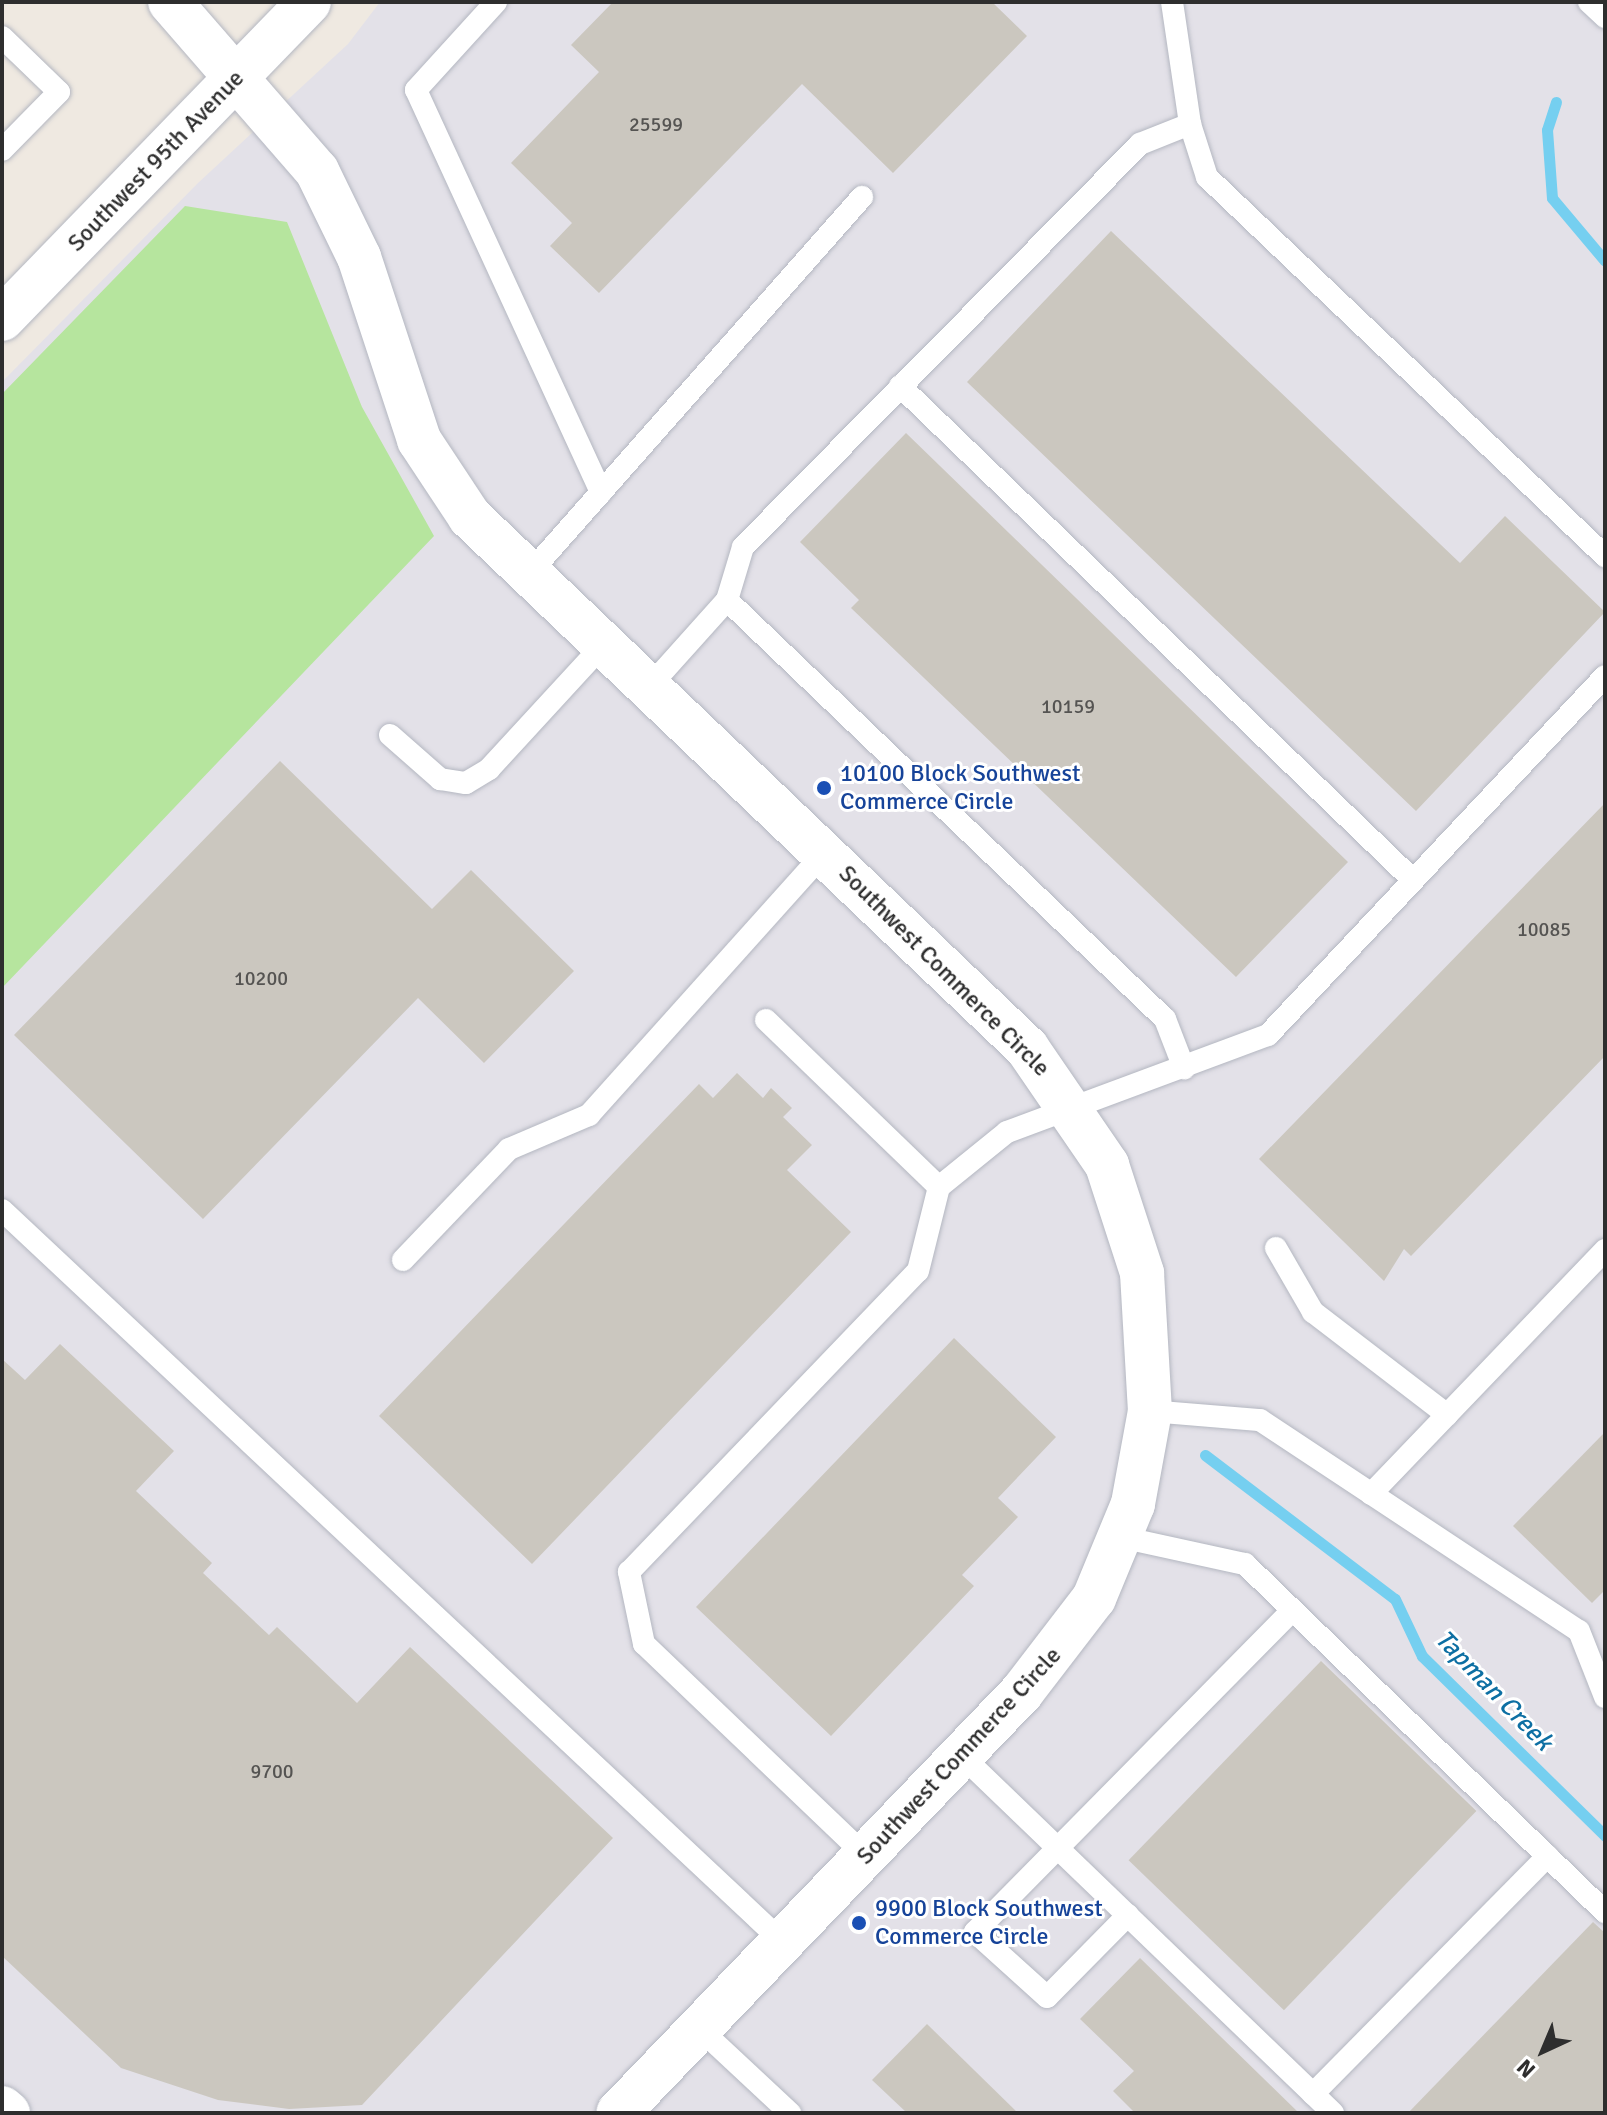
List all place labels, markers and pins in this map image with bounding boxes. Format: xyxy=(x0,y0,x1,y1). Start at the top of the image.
place label: 10100 Block Southwest Commerce Circle xyxy=(840,760,1080,816)
marker: 10100 Block Southwest Commerce Circle xyxy=(815,779,833,797)
place label: 9900 Block Southwest Commerce Circle xyxy=(875,1895,1103,1951)
marker: 9900 Block Southwest Commerce Circle xyxy=(850,1914,868,1932)

